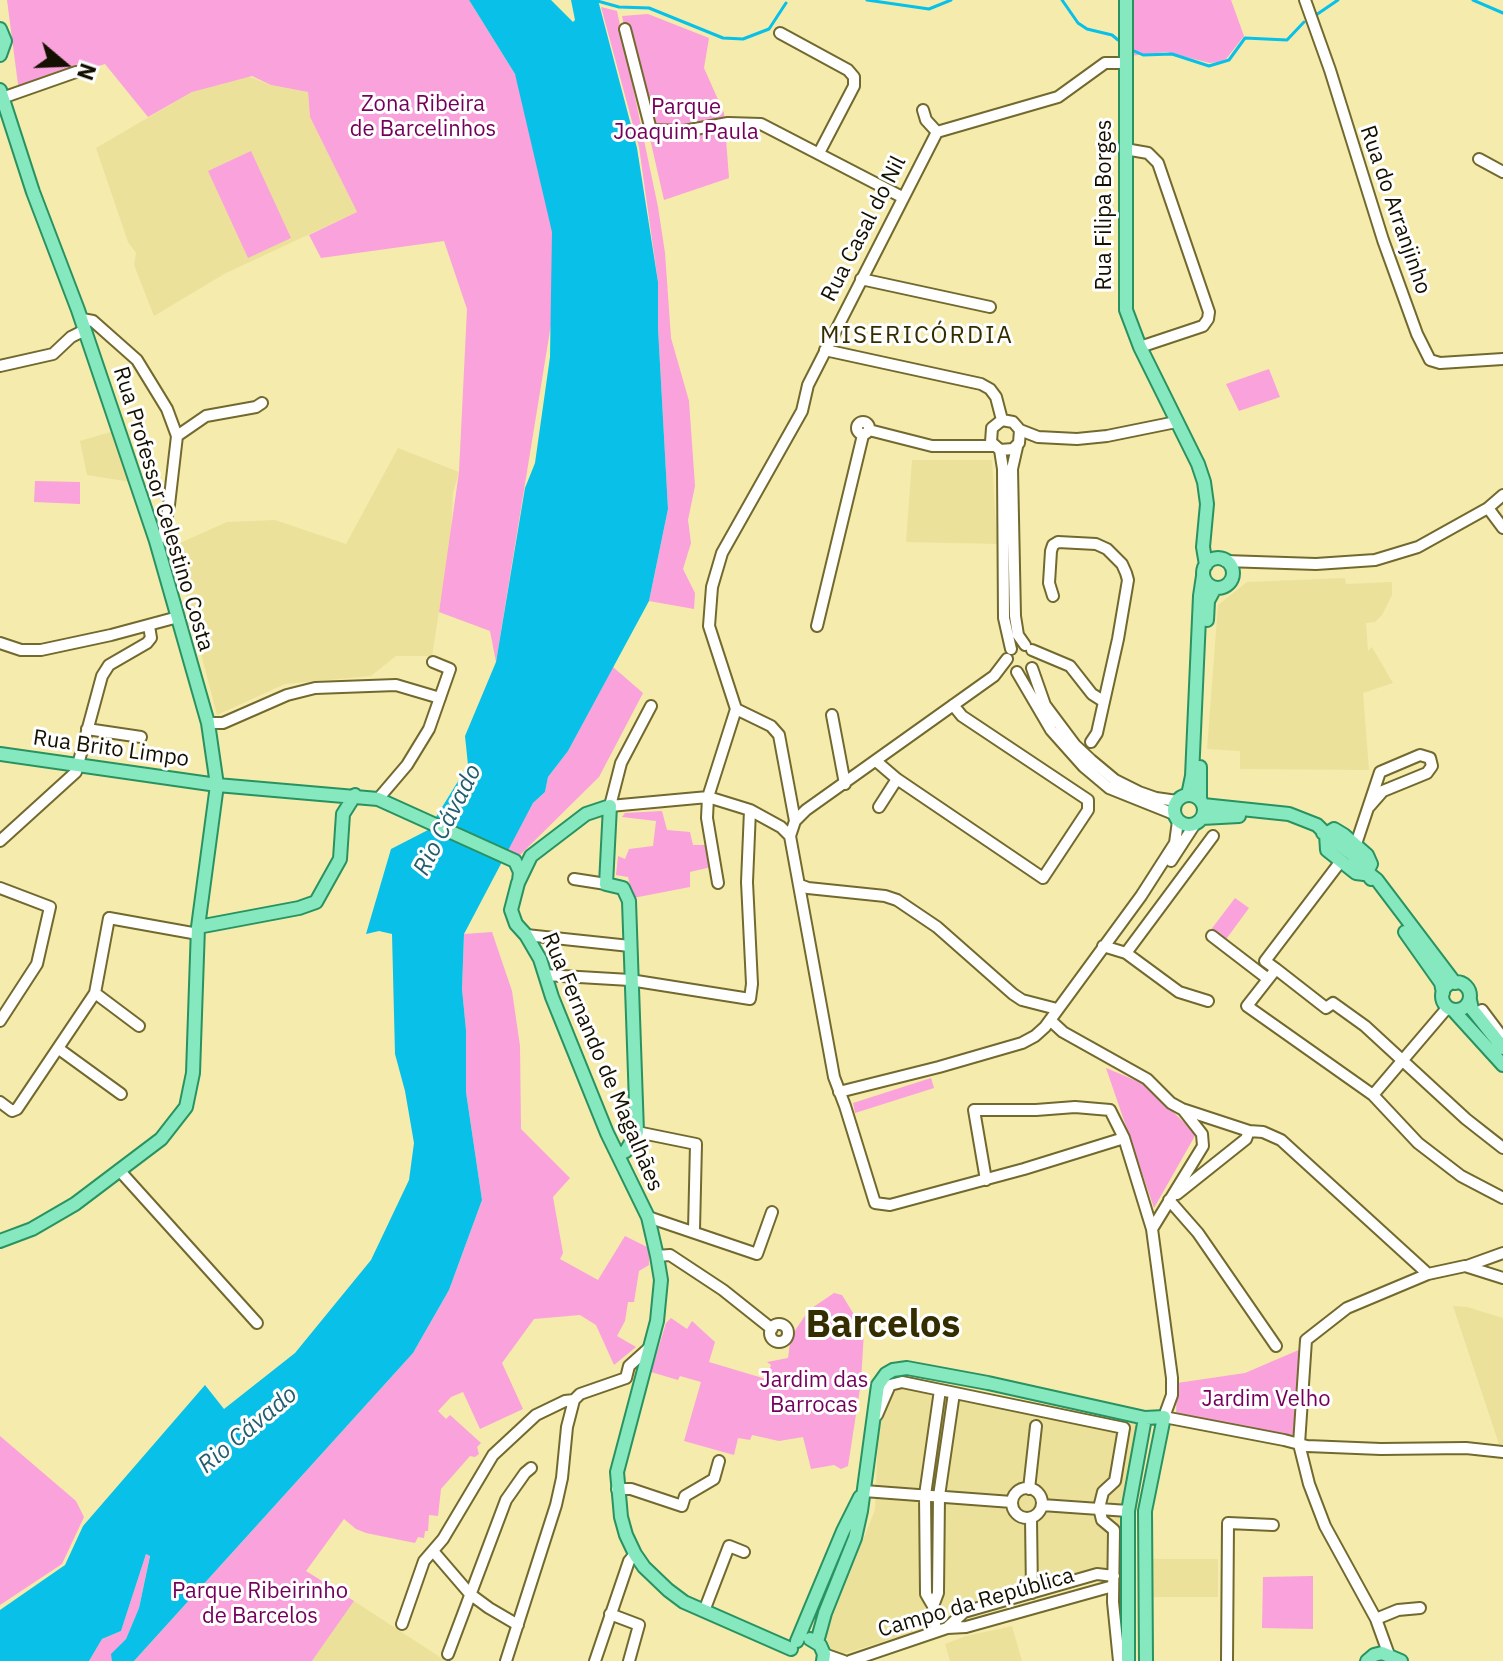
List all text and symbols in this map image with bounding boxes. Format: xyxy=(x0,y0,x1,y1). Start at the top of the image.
north arrow xyxy=(24,24,104,104)
text: N xyxy=(71,60,103,84)
park label: Zona Ribeira de Barcelinhos xyxy=(350,92,496,144)
park label: Parque Joaquim Paula xyxy=(613,95,759,146)
street label: Rua Filipa Borges xyxy=(1092,119,1118,291)
street label: Rua do Arranjinho xyxy=(1354,122,1436,298)
street label: Rua Casal do Nil xyxy=(816,152,912,306)
district label: MISERICÓRDIA xyxy=(820,322,1014,350)
street label: Rua Professor Celestino Costa xyxy=(107,363,219,655)
street label: Rua Brito Limpo xyxy=(31,725,191,773)
water label: Rio Cávado xyxy=(408,760,488,880)
street label: Rua Fernando de Magalhães xyxy=(535,929,669,1195)
district label: Barcelos xyxy=(805,1303,961,1349)
park label: Jardim das Barrocas xyxy=(760,1368,868,1420)
water label: Rio Cávado xyxy=(192,1380,304,1480)
park label: Jardim Velho xyxy=(1201,1387,1331,1413)
street label: Campo da República xyxy=(875,1562,1077,1644)
park label: Parque Ribeirinho de Barcelos xyxy=(172,1579,348,1630)

